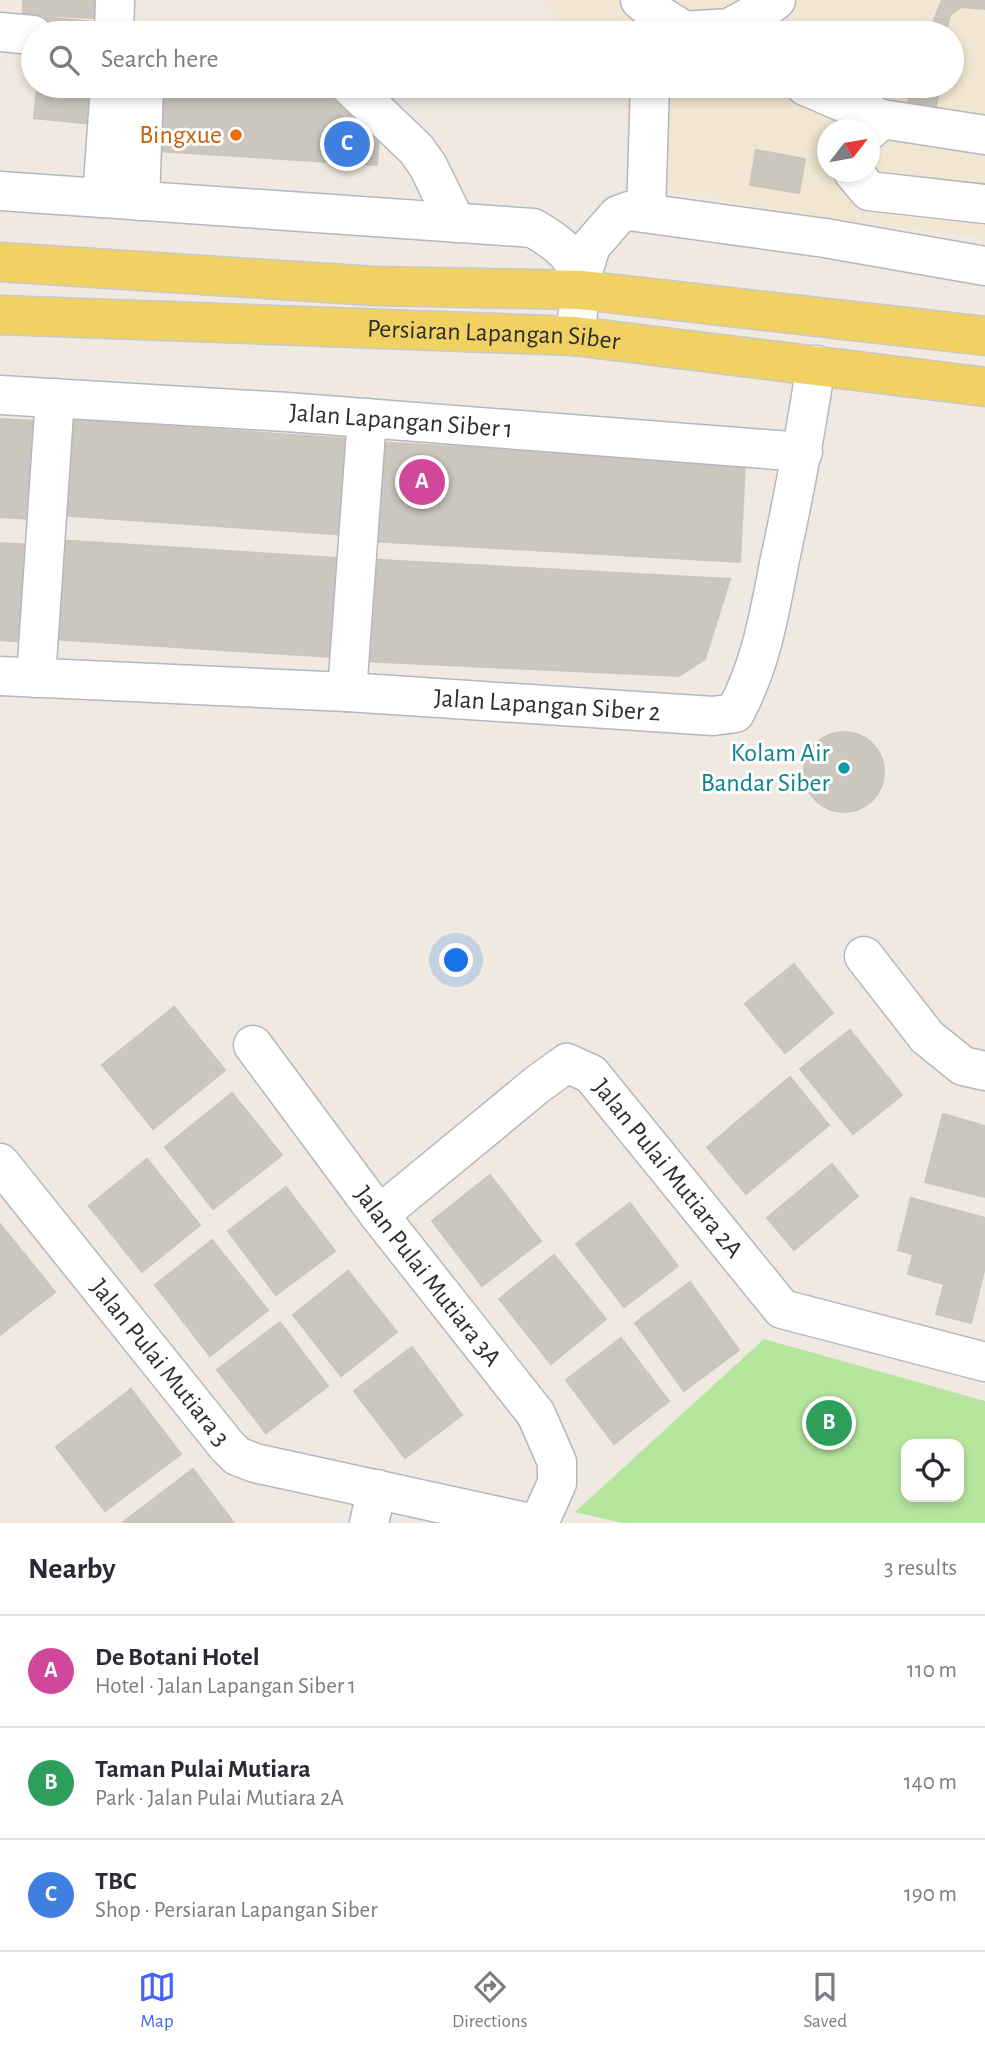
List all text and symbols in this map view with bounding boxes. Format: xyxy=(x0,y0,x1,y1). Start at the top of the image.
search box xyxy=(21,21,964,98)
icon: search xyxy=(45,41,83,79)
text: Search here xyxy=(101,46,219,72)
pin: C xyxy=(324,118,370,170)
north arrow xyxy=(817,119,880,182)
place label: Bingxue xyxy=(139,122,222,148)
marker: Bingxue xyxy=(228,127,244,143)
street label: Persiaran Lapangan Siber xyxy=(366,315,622,355)
street label: Jalan Lapangan Siber 1 xyxy=(288,399,514,442)
pin: A xyxy=(399,456,445,508)
street label: Jalan Lapangan Siber 2 xyxy=(433,685,661,726)
place label: Kolam Air Bandar Siber xyxy=(701,740,831,796)
marker: Kolam Air Bandar Siber xyxy=(836,760,852,776)
your location xyxy=(439,943,473,977)
street label: Jalan Pulai Mutiara 2A xyxy=(588,1074,748,1263)
street label: Jalan Pulai Mutiara 3A xyxy=(350,1182,506,1371)
street label: Jalan Pulai Mutiara 3 xyxy=(86,1274,235,1451)
pin: B xyxy=(806,1397,852,1449)
map controls xyxy=(901,1439,964,1502)
button: locate xyxy=(901,1439,964,1502)
text: Nearby xyxy=(28,1554,116,1584)
text: 3 results xyxy=(884,1557,957,1580)
text: De Botani Hotel xyxy=(95,1644,260,1670)
text: A xyxy=(44,1659,58,1682)
text: 110 m xyxy=(907,1659,957,1682)
text: Hotel · Jalan Lapangan Siber 1 xyxy=(95,1675,356,1698)
text: Taman Pulai Mutiara xyxy=(95,1756,311,1782)
text: B xyxy=(44,1771,58,1794)
text: 140 m xyxy=(904,1771,957,1794)
text: Park · Jalan Pulai Mutiara 2A xyxy=(95,1787,344,1810)
text: TBC xyxy=(95,1868,136,1894)
text: C xyxy=(45,1883,57,1906)
text: 190 m xyxy=(904,1883,957,1906)
text: Shop · Persiaran Lapangan Siber xyxy=(95,1899,378,1922)
tab: Map xyxy=(138,1968,176,2033)
tab: Directions xyxy=(452,1968,528,2033)
tab: Saved xyxy=(804,1968,847,2033)

